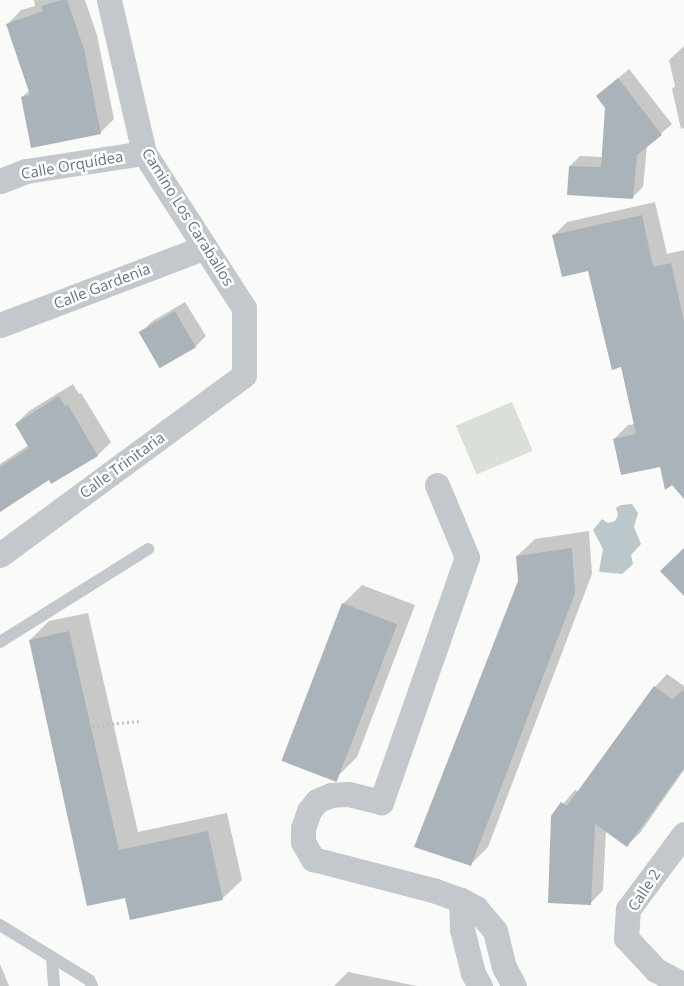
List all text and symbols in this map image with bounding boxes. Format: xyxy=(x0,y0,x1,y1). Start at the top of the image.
street label: Camino Los Caraballos xyxy=(138,145,238,289)
street label: Calle Orquídea xyxy=(19,147,125,183)
street label: Calle Gardenia xyxy=(51,259,153,313)
street label: Calle Trinitaria xyxy=(76,428,168,502)
street label: Calle 2 xyxy=(624,866,664,914)

